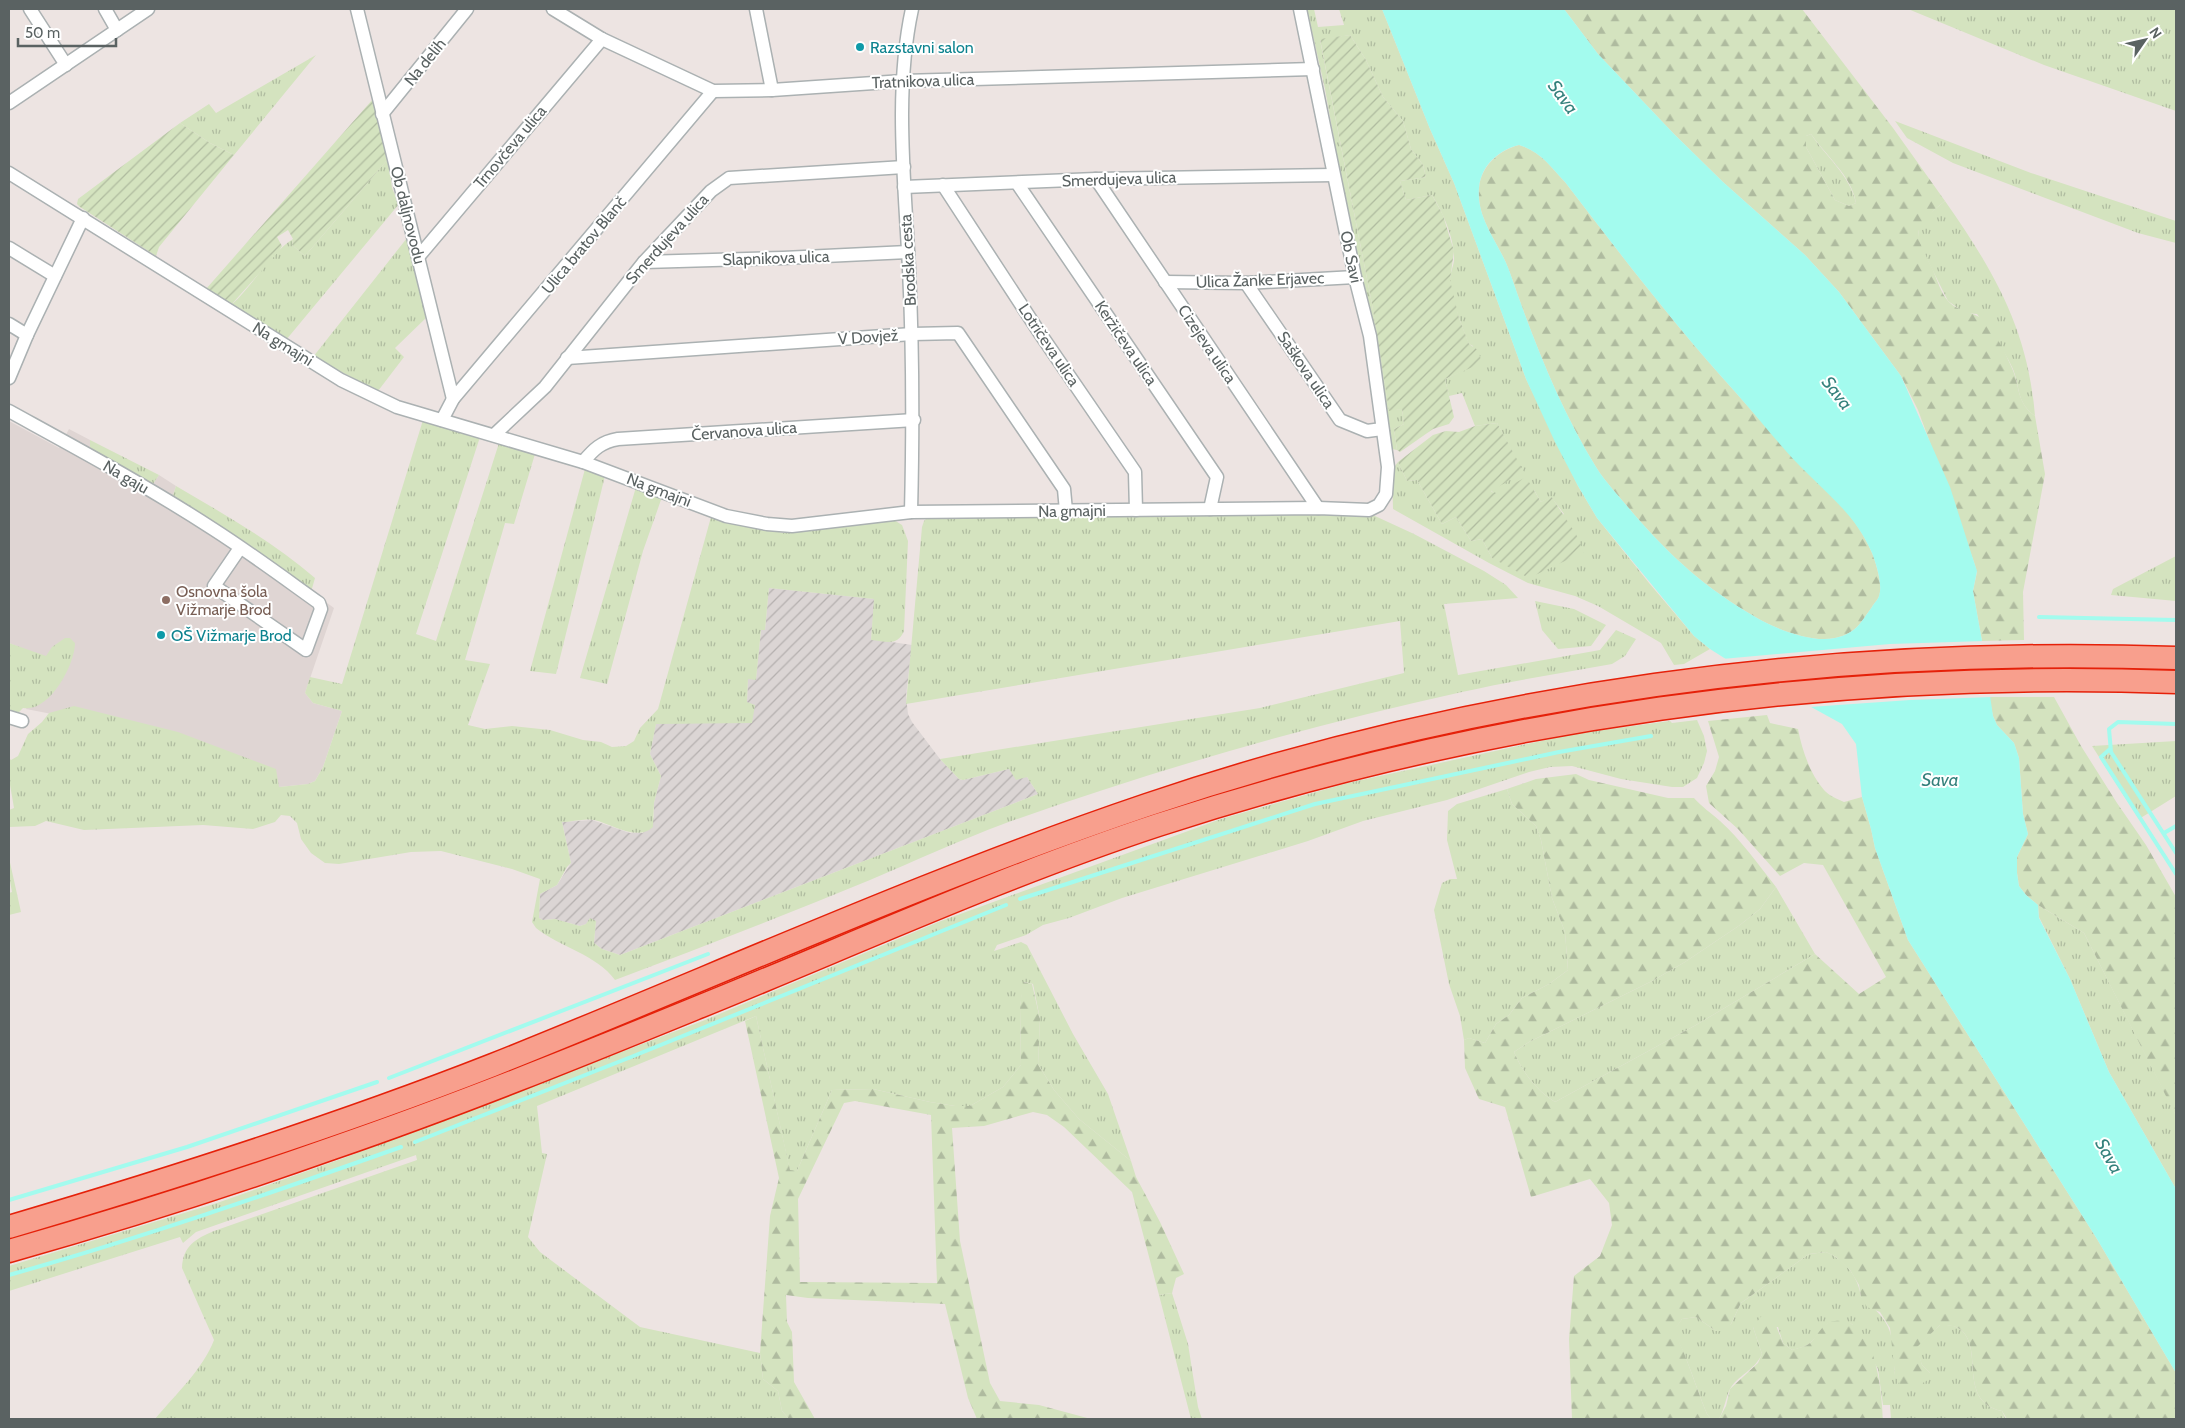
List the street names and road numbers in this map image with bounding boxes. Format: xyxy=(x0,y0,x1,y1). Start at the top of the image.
street label: Na delih xyxy=(400,35,450,89)
street label: Tratnikova ulica xyxy=(872,70,975,92)
street label: Trnovčeva ulica xyxy=(470,101,550,192)
street label: Ob daljnovodu xyxy=(387,164,429,266)
street label: Smerdujeva ulica xyxy=(1061,167,1177,190)
street label: Smerdujeva ulica xyxy=(622,190,713,288)
street label: Ulica bratov Blanč xyxy=(538,193,630,297)
street label: Brodska cesta xyxy=(896,213,920,306)
street label: Ob Savi xyxy=(1336,229,1366,285)
street label: Slapnikova ulica xyxy=(722,247,830,269)
street label: Ulica Žanke Erjavec xyxy=(1195,268,1325,292)
street label: Keržičeva ulica xyxy=(1091,297,1161,389)
street label: Lotričeva ulica xyxy=(1014,300,1084,390)
street label: Cizejeva ulica xyxy=(1174,301,1240,387)
street label: Na gmajni xyxy=(249,318,317,370)
street label: V Dovjež xyxy=(837,325,899,349)
street label: Saškova ulica xyxy=(1273,328,1339,412)
street label: Červanova ulica xyxy=(691,418,798,444)
street label: Na gaju xyxy=(100,456,152,498)
street label: Na gmajni xyxy=(624,469,694,511)
street label: Na gmajni xyxy=(1038,501,1106,521)

